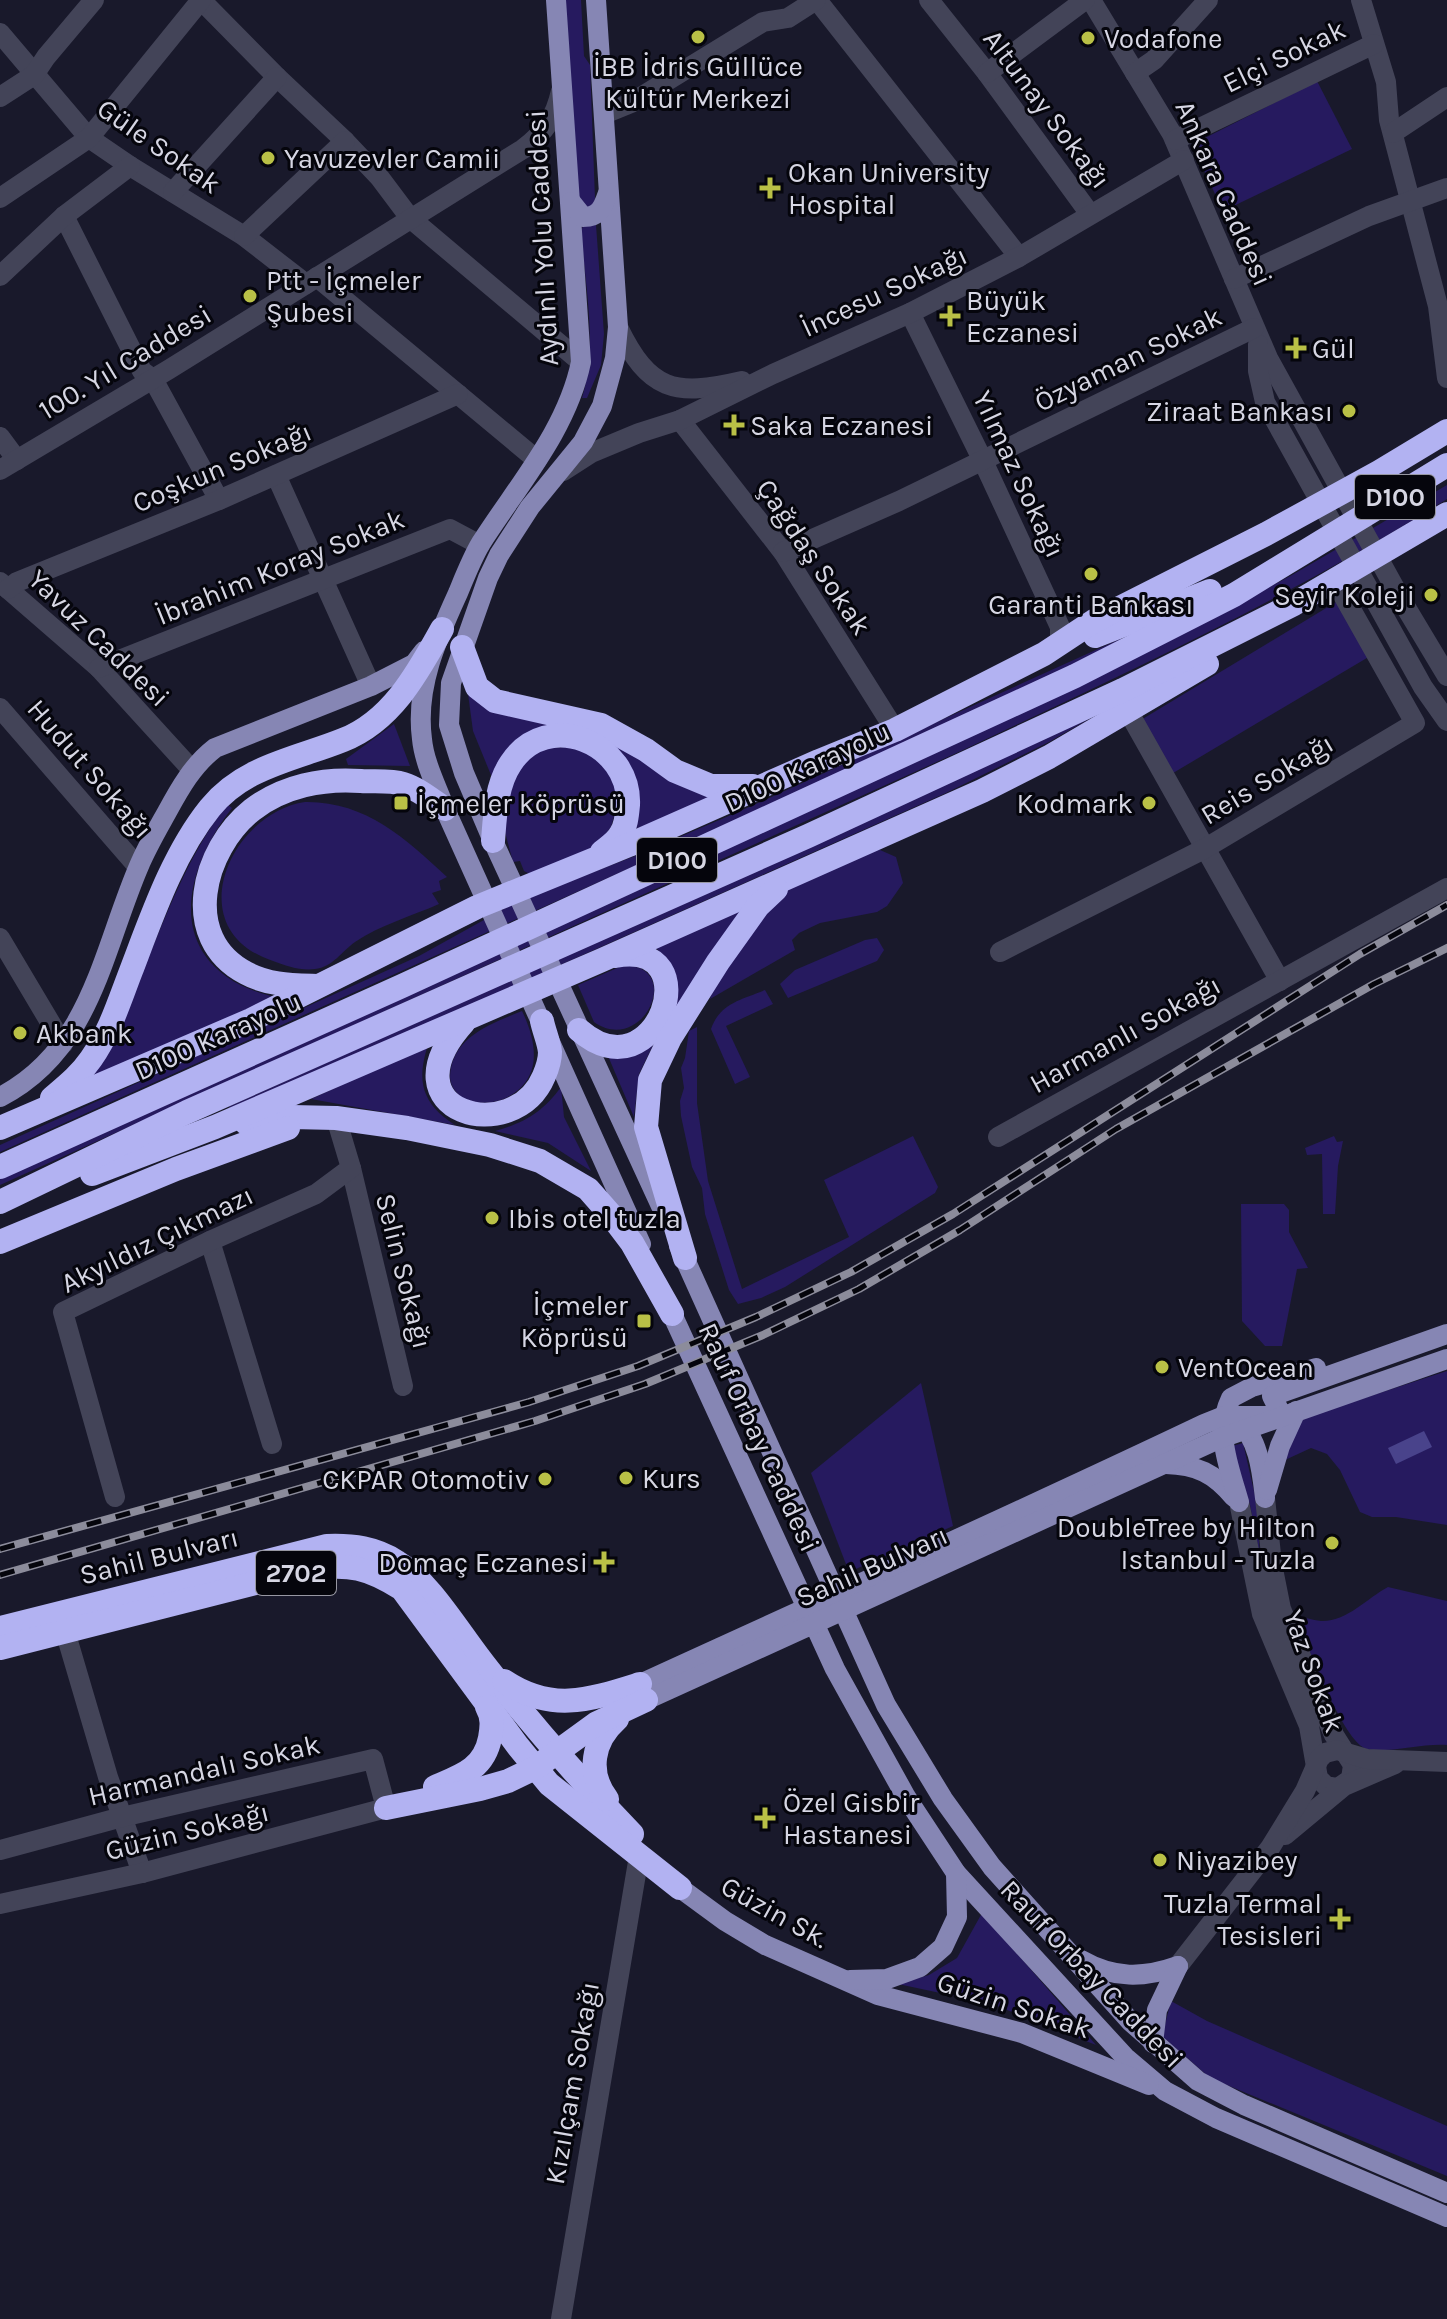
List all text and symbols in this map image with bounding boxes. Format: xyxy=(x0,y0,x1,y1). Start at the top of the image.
street label: Elçi Sokak xyxy=(1217,12,1351,100)
place label: Vodafone xyxy=(1104,22,1222,55)
street label: Altunay Sokağı xyxy=(976,23,1118,195)
marker: İBB İdris Güllüce Kültür Merkezi xyxy=(689,28,707,46)
marker: Vodafone xyxy=(1079,29,1097,47)
place label: İBB İdris Güllüce Kültür Merkezi xyxy=(593,50,803,115)
street label: Güle Sokak xyxy=(91,91,227,201)
street label: Ankara Caddesi xyxy=(1168,95,1280,291)
street label: Aydınlı Yolu Caddesi xyxy=(519,109,565,367)
place label: Yavuzevler Camii xyxy=(284,142,500,175)
marker: Yavuzevler Camii xyxy=(259,149,277,167)
place label: Okan University Hospital xyxy=(788,156,990,221)
marker: Okan University Hospital xyxy=(759,177,781,199)
street label: İncesu Sokağı xyxy=(796,238,972,344)
place label: Ptt - İçmeler Şubesi xyxy=(266,264,422,329)
place label: Büyük Eczanesi xyxy=(966,284,1079,349)
marker: Ptt - İçmeler Şubesi xyxy=(241,287,259,305)
street label: 100. Yıl Caddesi xyxy=(33,298,217,426)
street label: Özyaman Sokak xyxy=(1029,299,1227,419)
marker: Büyük Eczanesi xyxy=(941,307,959,325)
place label: Gül xyxy=(1312,332,1355,365)
marker: Gül xyxy=(1287,339,1305,357)
street label: Yılmaz Sokağı xyxy=(966,385,1072,563)
place label: Ziraat Bankası xyxy=(1146,395,1333,428)
marker: Ziraat Bankası xyxy=(1340,402,1358,420)
place label: Saka Eczanesi xyxy=(750,409,933,442)
street label: Coşkun Sokağı xyxy=(128,414,316,520)
marker: Saka Eczanesi xyxy=(725,416,743,434)
street label: Çağdaş Sokak xyxy=(750,473,878,641)
road number: D100 xyxy=(1355,475,1435,519)
street label: İbrahim Koray Sokak xyxy=(151,502,409,632)
street label: Yavuz Caddesi xyxy=(22,562,176,714)
marker: Garanti Bankası xyxy=(1082,565,1100,583)
place label: Seyir Koleji xyxy=(1274,579,1415,612)
marker: Seyir Koleji xyxy=(1422,586,1440,604)
place label: Garanti Bankası xyxy=(988,588,1194,621)
street label: Hudut Sokağı xyxy=(20,693,160,845)
street label: D100 Karayolu xyxy=(719,714,895,820)
street label: Reis Sokağı xyxy=(1195,727,1339,831)
place label: İçmeler köprüsü xyxy=(417,787,625,820)
place label: Kodmark xyxy=(1017,787,1133,820)
marker: İçmeler köprüsü xyxy=(392,794,410,812)
marker: Kodmark xyxy=(1140,794,1158,812)
road number: D100 xyxy=(637,838,717,882)
street label: Harmanlı Sokağı xyxy=(1024,968,1226,1100)
street label: D100 Karayolu xyxy=(130,985,306,1087)
place label: Akbank xyxy=(36,1017,133,1050)
marker: Akbank xyxy=(11,1024,29,1042)
street label: Akyıldız Çıkmazı xyxy=(55,1178,259,1300)
street label: Selin Sokağı xyxy=(369,1190,439,1352)
place label: Ibis otel tuzla xyxy=(508,1202,681,1235)
marker: Ibis otel tuzla xyxy=(483,1209,501,1227)
place label: İçmeler Köprüsü xyxy=(521,1289,629,1354)
marker: İçmeler Köprüsü xyxy=(635,1312,653,1330)
street label: Rauf Orbay Caddesi xyxy=(691,1317,827,1557)
place label: VentOcean xyxy=(1178,1351,1314,1384)
marker: VentOcean xyxy=(1153,1358,1171,1376)
place label: Kurs xyxy=(642,1462,701,1495)
place label: CKPAR Otomotiv xyxy=(322,1463,529,1496)
marker: Kurs xyxy=(617,1469,635,1487)
marker: CKPAR Otomotiv xyxy=(536,1470,554,1488)
place label: DoubleTree by Hilton Istanbul - Tuzla xyxy=(1057,1511,1316,1576)
street label: Sahil Bulvarı xyxy=(791,1518,953,1614)
street label: Sahil Bulvarı xyxy=(76,1520,242,1592)
marker: DoubleTree by Hilton Istanbul - Tuzla xyxy=(1323,1534,1341,1552)
place label: Domaç Eczanesi xyxy=(378,1546,588,1579)
road number: 2702 xyxy=(256,1551,336,1595)
marker: Domaç Eczanesi xyxy=(595,1553,613,1571)
street label: Yaz Sokak xyxy=(1277,1605,1351,1737)
street label: Harmandalı Sokak xyxy=(85,1727,323,1813)
place label: Özel Gisbir Hastanesi xyxy=(783,1786,920,1851)
street label: Güzin Sokağı xyxy=(102,1795,272,1867)
marker: Özel Gisbir Hastanesi xyxy=(754,1807,776,1829)
place label: Niyazibey xyxy=(1176,1844,1298,1877)
marker: Niyazibey xyxy=(1151,1851,1169,1869)
street label: Güzin Sk. xyxy=(715,1869,835,1955)
street label: Rauf Orbay Caddesi xyxy=(994,1873,1190,2075)
place label: Tuzla Termal Tesisleri xyxy=(1164,1887,1322,1952)
marker: Tuzla Termal Tesisleri xyxy=(1329,1908,1351,1930)
street label: Güzin Sokak xyxy=(933,1965,1095,2045)
street label: Kızılçam Sokağı xyxy=(538,1979,606,2187)

